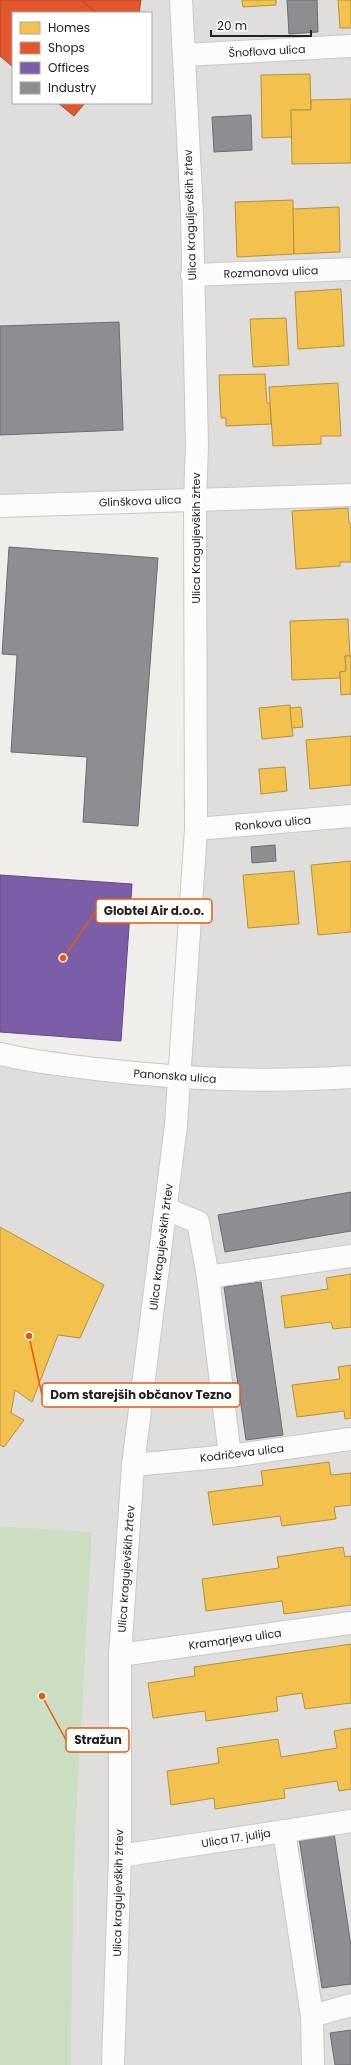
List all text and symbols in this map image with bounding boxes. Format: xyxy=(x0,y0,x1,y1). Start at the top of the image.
legend xyxy=(12,12,152,104)
scale bar xyxy=(211,12,311,38)
text: 20 m xyxy=(217,17,247,34)
text: Homes xyxy=(48,19,90,36)
text: Shops xyxy=(48,39,85,56)
street label: Šnoflova ulica xyxy=(228,41,306,61)
text: Offices xyxy=(48,59,89,76)
text: Industry xyxy=(48,79,97,96)
street label: Ulica Kraguljevških žrtev xyxy=(180,148,200,281)
street label: Rozmanova ulica xyxy=(223,262,319,282)
street label: Ulica Kraguljevških žrtev xyxy=(188,472,204,604)
street label: Glinškova ulica xyxy=(98,492,182,510)
street label: Ronkova ulica xyxy=(234,812,312,834)
callout: Globtel Air d.o.o. xyxy=(96,899,212,923)
text: Globtel Air d.o.o. xyxy=(104,902,204,919)
street label: Panonska ulica xyxy=(133,1065,217,1087)
street label: Ulica kragujevških žrtev xyxy=(145,1182,177,1311)
callout: Dom starejših občanov Tezno xyxy=(42,1383,240,1407)
text: Dom starejših občanov Tezno xyxy=(50,1386,232,1403)
street label: Kodričeva ulica xyxy=(199,1440,285,1466)
street label: Ulica kragujevških žrtev xyxy=(114,1504,138,1633)
street label: Kramarjeva ulica xyxy=(188,1625,282,1653)
callout: Stražun xyxy=(66,1728,129,1752)
text: Stražun xyxy=(74,1731,122,1748)
street label: Ulica 17. julija xyxy=(200,1825,272,1851)
street label: Ulica kragujevških žrtev xyxy=(109,1828,127,1957)

